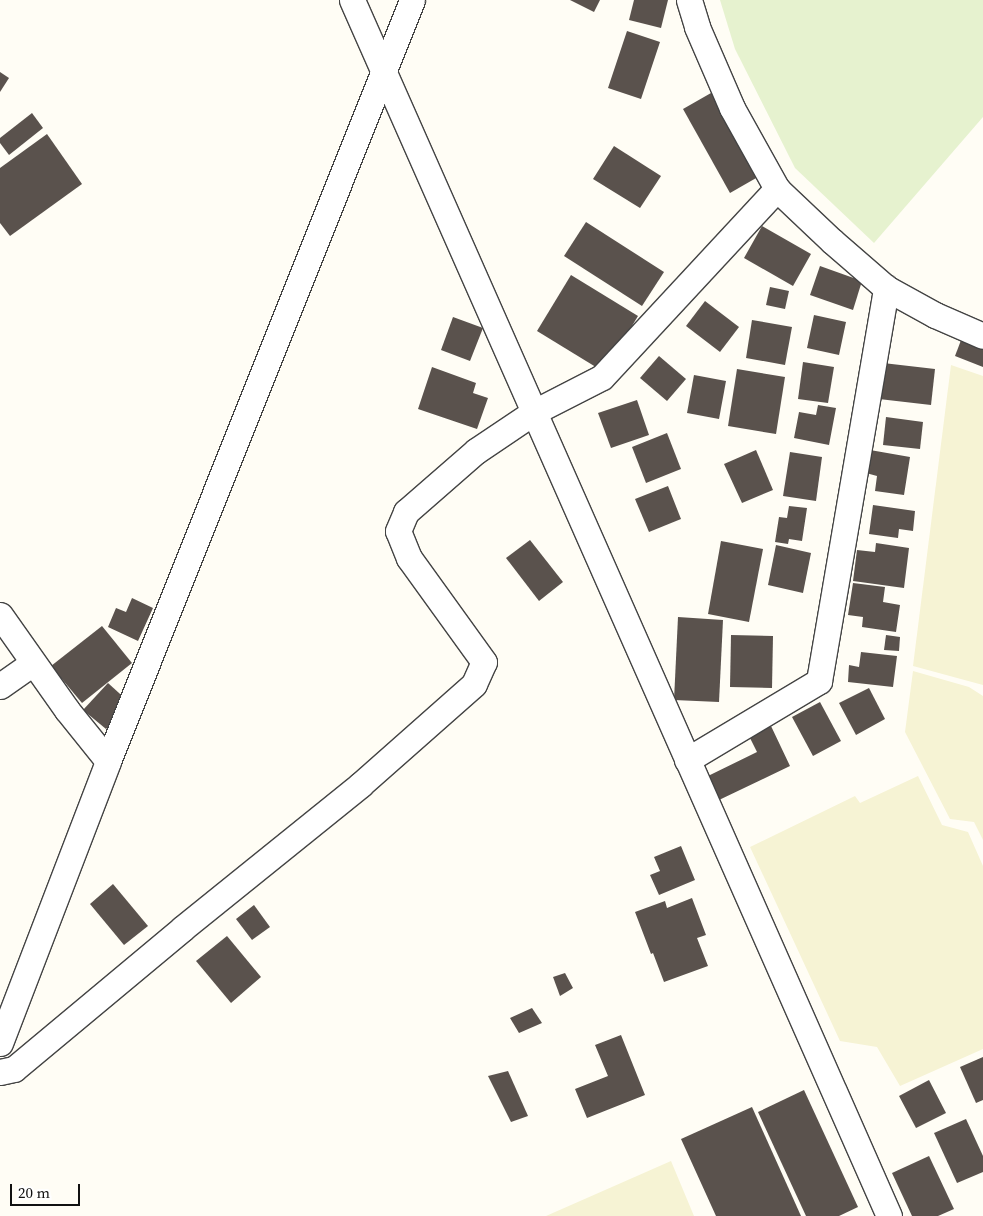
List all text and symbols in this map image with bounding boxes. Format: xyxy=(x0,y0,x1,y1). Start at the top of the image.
scale bar xyxy=(12,1174,82,1206)
text: 20 m xyxy=(18,1182,50,1203)

